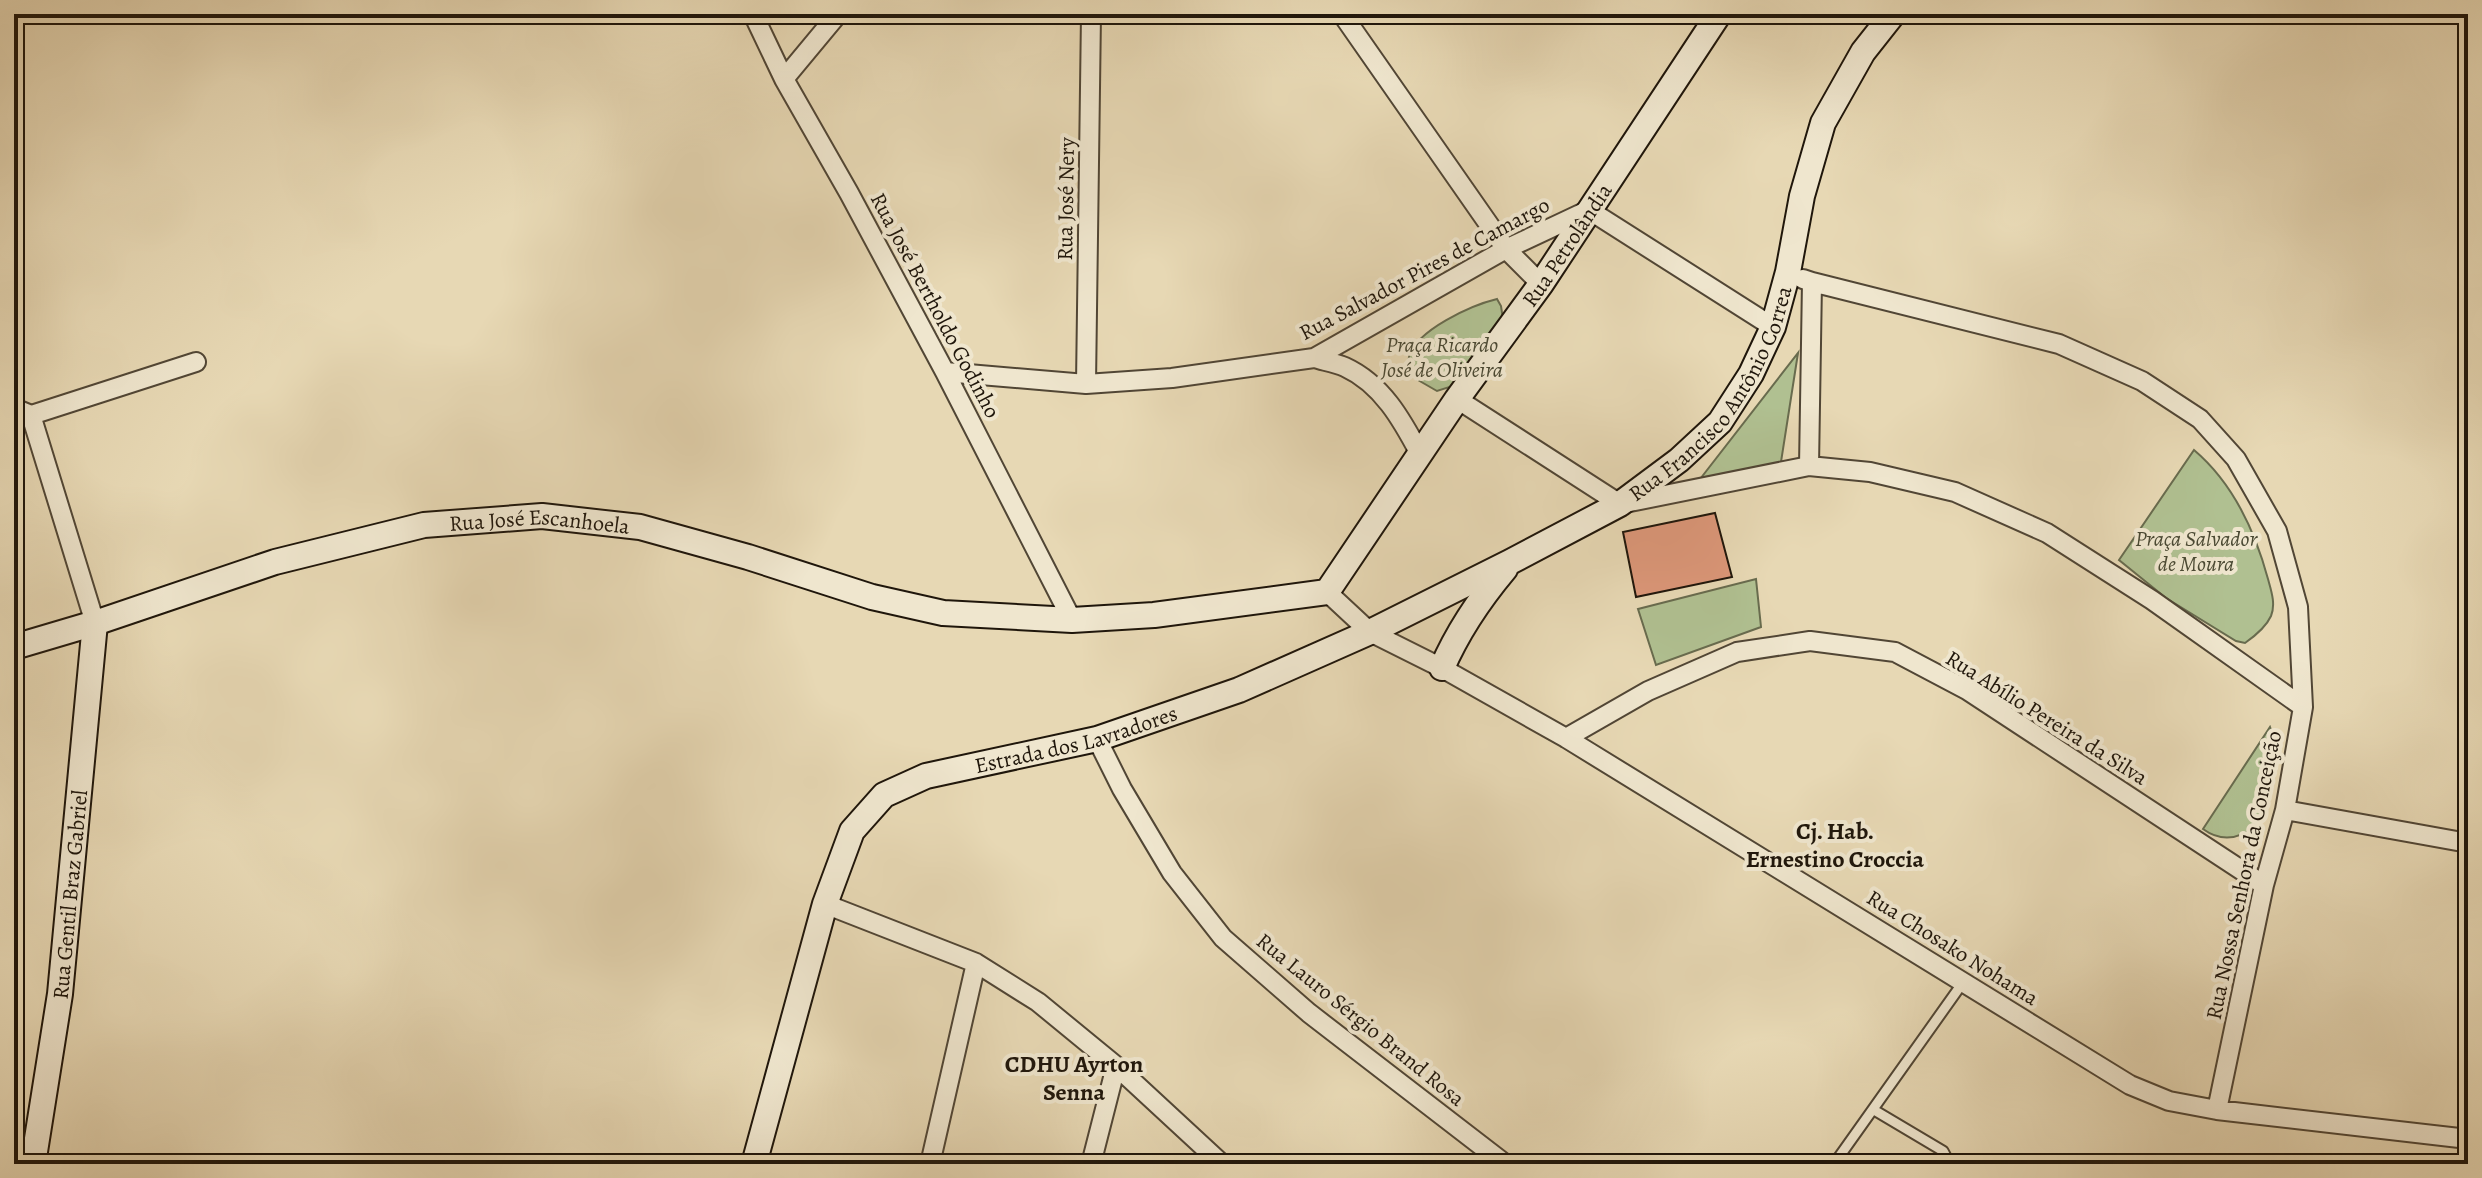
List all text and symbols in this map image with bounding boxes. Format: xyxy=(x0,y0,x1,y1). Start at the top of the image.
street label: Rua José Nery xyxy=(1050,137,1082,261)
street label: Rua Petrolândia xyxy=(1515,177,1620,313)
street label: Rua José Bertholdo Godinho xyxy=(863,188,1007,423)
street label: Rua Salvador Pires de Camargo xyxy=(1294,190,1555,348)
street label: Rua Francisco Antônio Correa xyxy=(1623,282,1800,509)
park label: Praça Ricardo José de Oliveira xyxy=(1380,330,1503,385)
street label: Rua José Escanhoela xyxy=(448,502,632,542)
park label: Praça Salvador de Moura xyxy=(2135,524,2258,579)
street label: Rua Abílio Pereira da Silva xyxy=(1940,643,2154,793)
street label: Estrada dos Lavradores xyxy=(972,698,1182,781)
street label: Rua Nossa Senhora da Conceição xyxy=(2199,728,2289,1022)
street label: Rua Gentil Braz Gabriel xyxy=(46,789,95,1001)
district label: Cj. Hab. Ernestino Croccia xyxy=(1746,815,1925,875)
street label: Rua Chosako Nohama xyxy=(1861,883,2045,1013)
street label: Rua Lauro Sérgio Brand Rosa xyxy=(1250,926,1472,1114)
district label: CDHU Ayrton Senna xyxy=(1005,1048,1144,1108)

